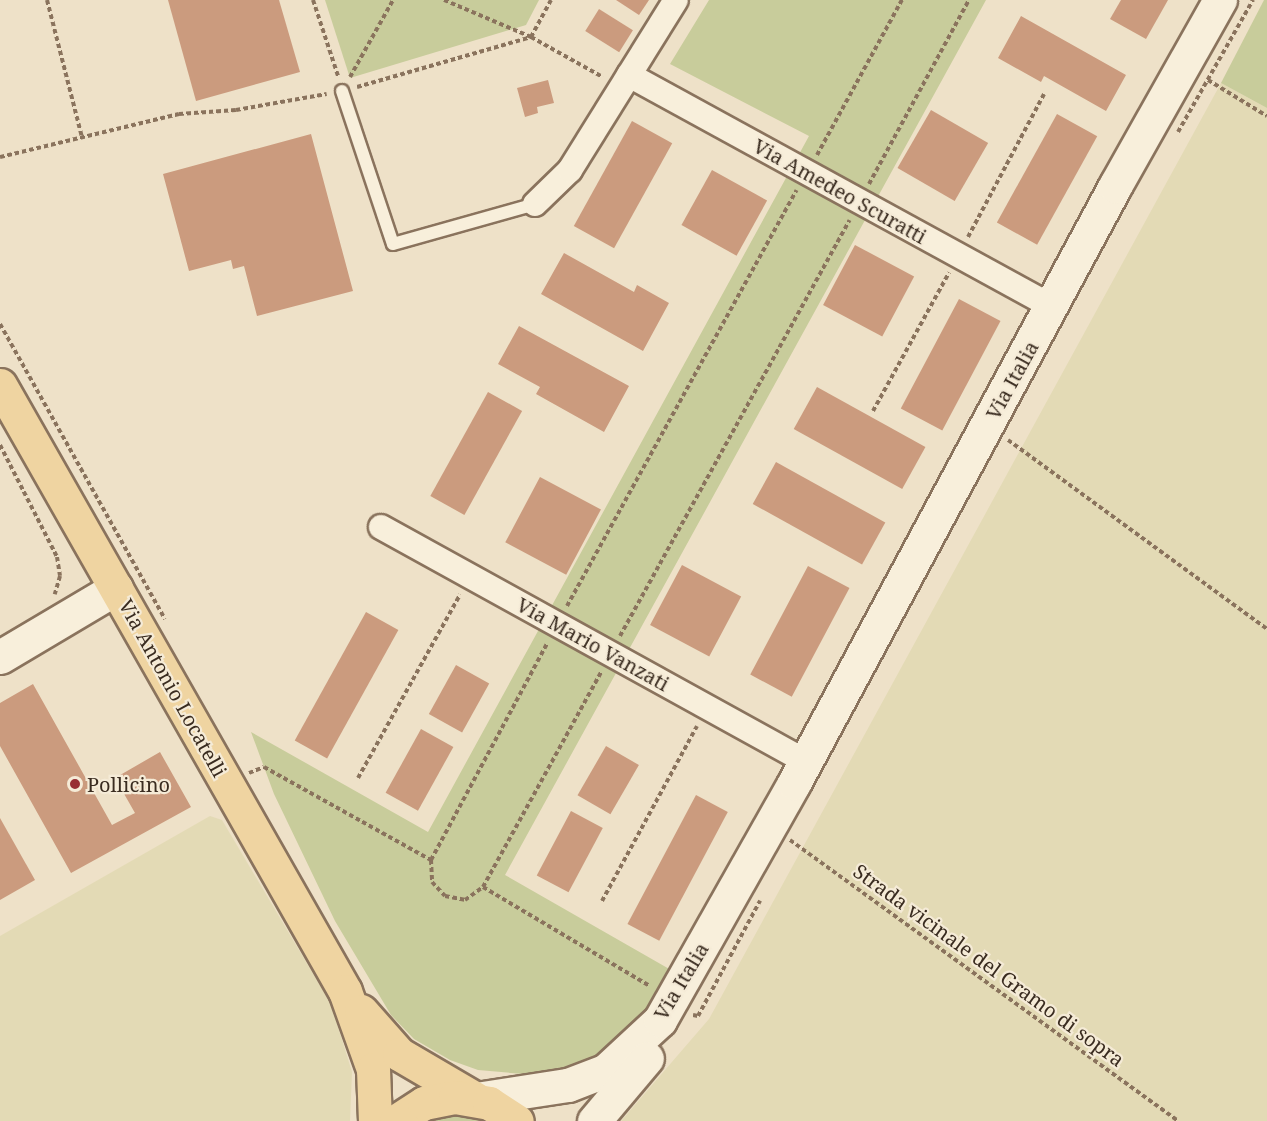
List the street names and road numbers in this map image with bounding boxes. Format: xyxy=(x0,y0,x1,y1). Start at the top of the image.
street label: Via Amedeo Scuratti xyxy=(749,133,931,249)
street label: Via Italia xyxy=(981,337,1043,423)
street label: Via Mario Vanzati xyxy=(513,592,673,696)
street label: Via Antonio Locatelli xyxy=(114,595,232,781)
street label: Strada vicinale del Gramo di sopra xyxy=(849,859,1129,1071)
street label: Via Italia xyxy=(649,938,713,1024)

